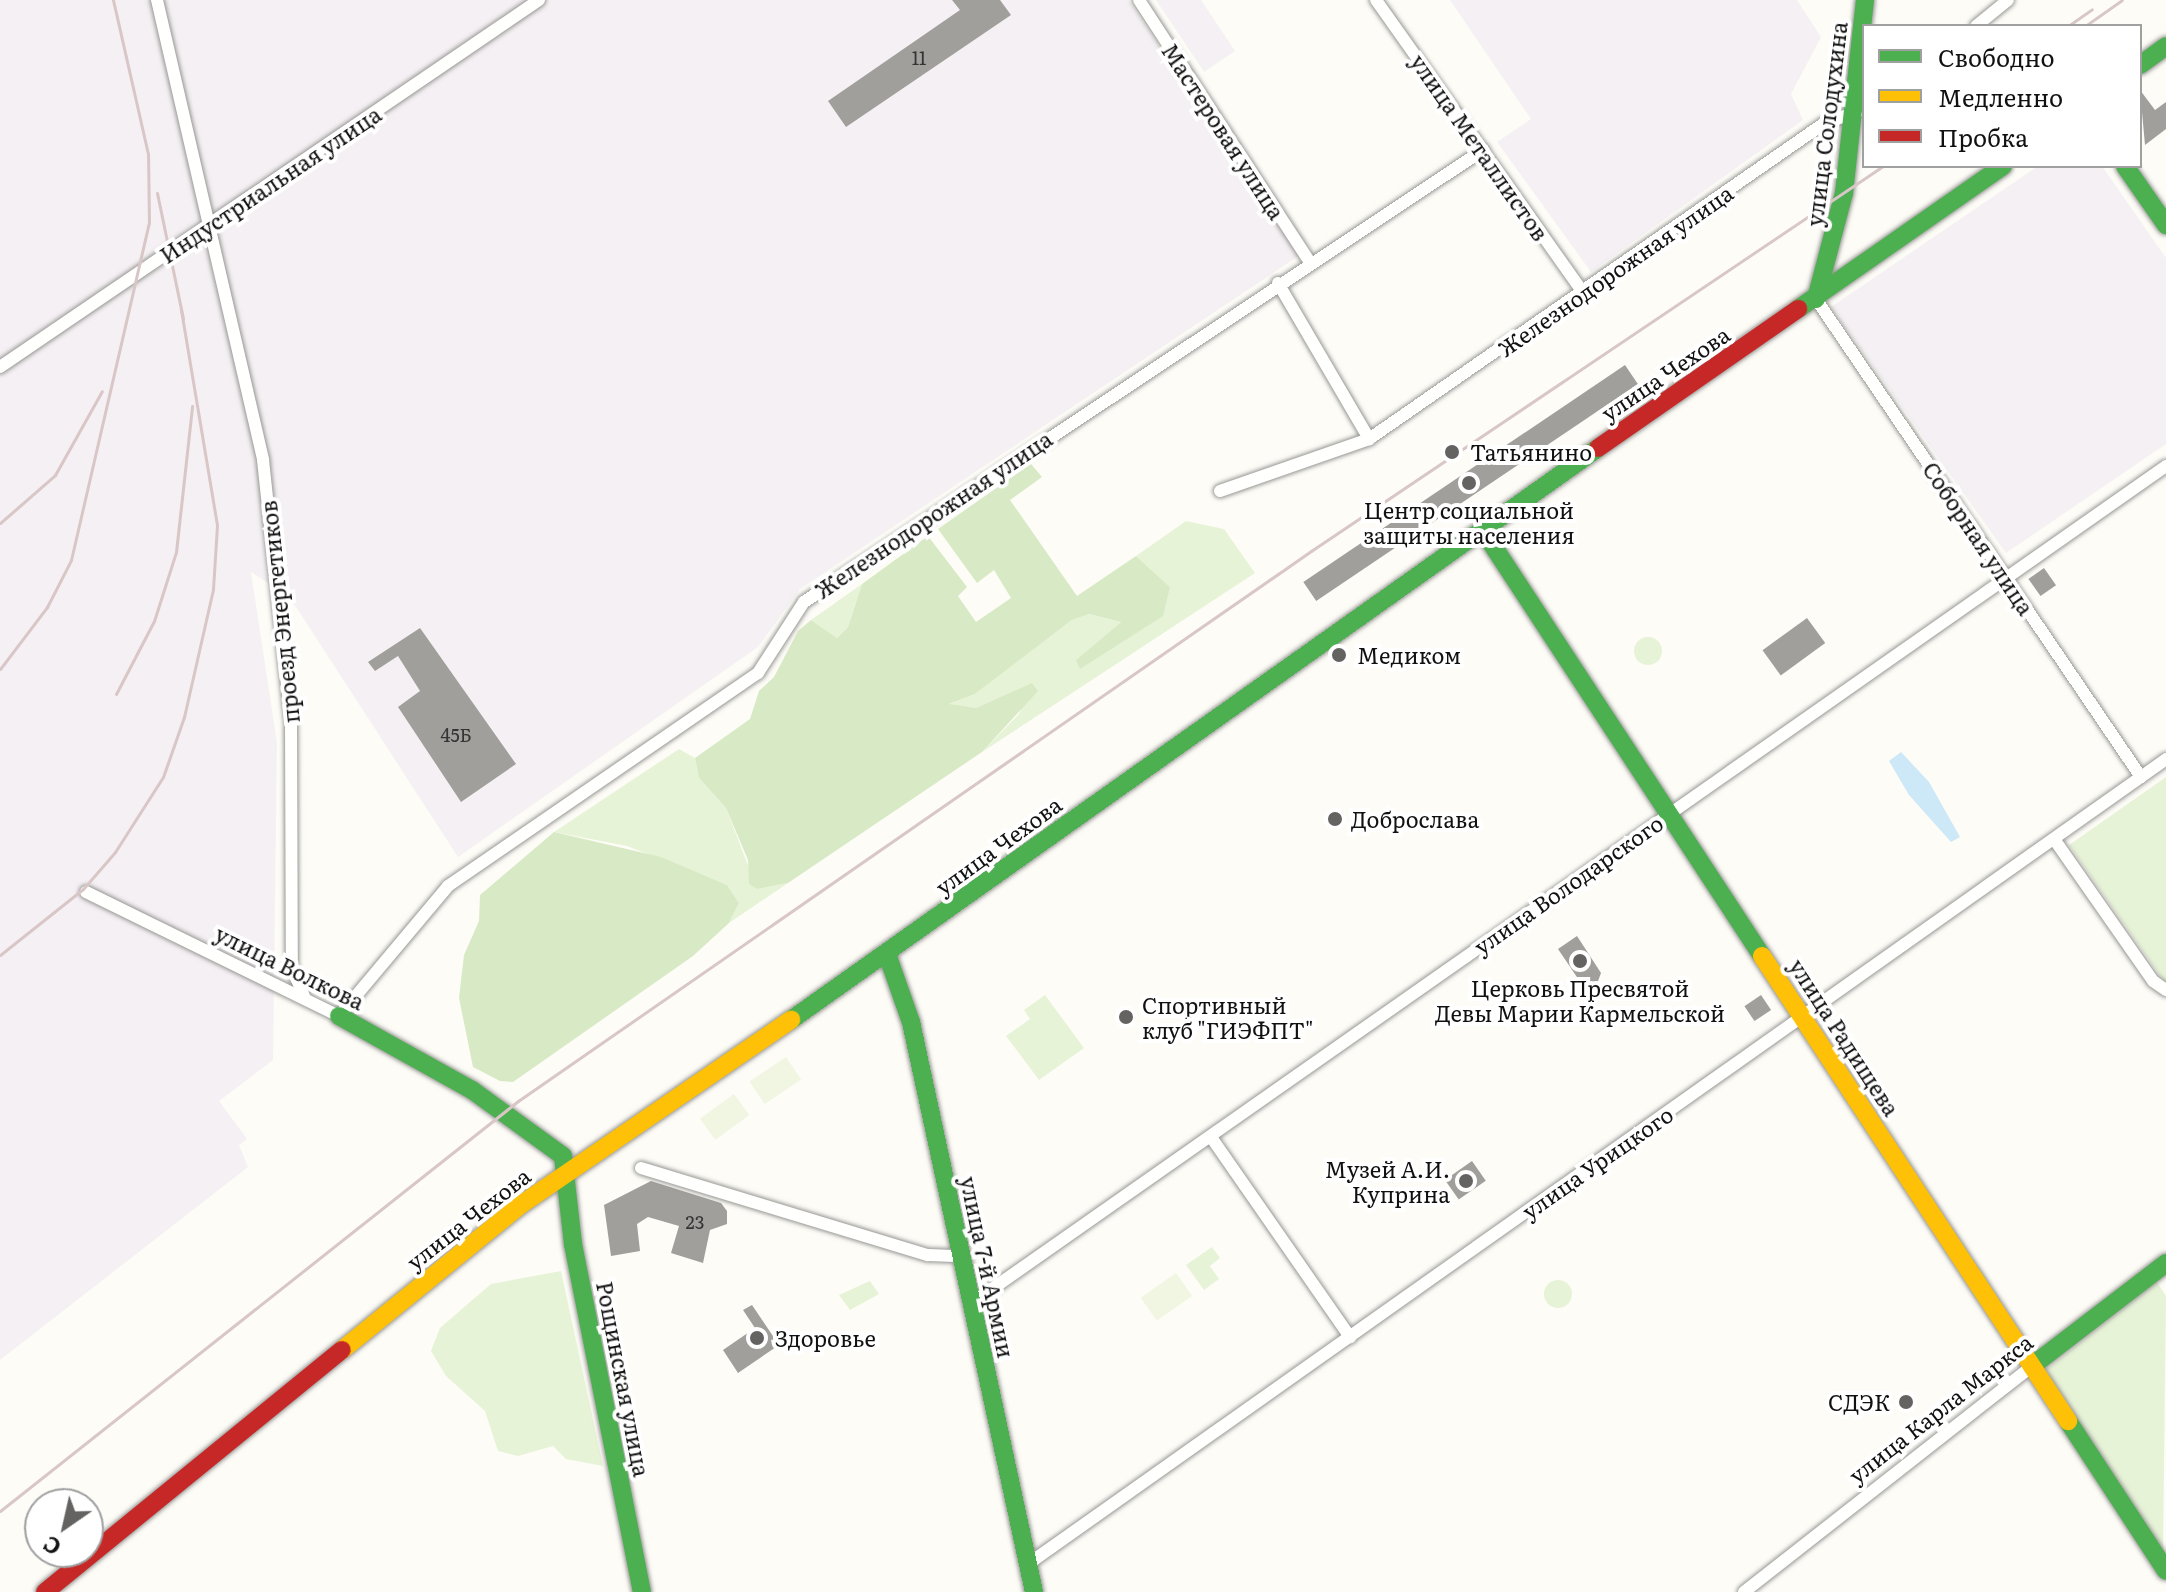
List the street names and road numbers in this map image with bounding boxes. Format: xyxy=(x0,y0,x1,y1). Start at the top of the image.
street label: улица Солодухина xyxy=(1800,20,1852,228)
street label: Мастеровая улица xyxy=(1157,38,1291,224)
street label: улица Металлистов xyxy=(1406,49,1554,245)
street label: Индустриальная улица xyxy=(154,100,386,268)
street label: Железнодорожная улица xyxy=(1493,179,1737,361)
street label: улица Чехова xyxy=(1596,320,1734,426)
street label: Железнодорожная улица xyxy=(809,425,1057,603)
street label: Соборная улица xyxy=(1918,457,2040,619)
street label: проезд Энергетиков xyxy=(254,499,304,725)
street label: улица Чехова xyxy=(930,790,1066,900)
street label: улица Володарского xyxy=(1468,809,1668,959)
street label: улица Волкова xyxy=(211,919,369,1015)
street label: улица Радищева xyxy=(1784,954,1906,1120)
street label: улица Урицкого xyxy=(1516,1100,1678,1224)
street label: улица Чехова xyxy=(401,1162,535,1274)
street label: улица 7-й Армии xyxy=(956,1174,1020,1360)
street label: Рощинская улица xyxy=(592,1279,656,1479)
street label: улица Карла Маркса xyxy=(1843,1328,2037,1488)

